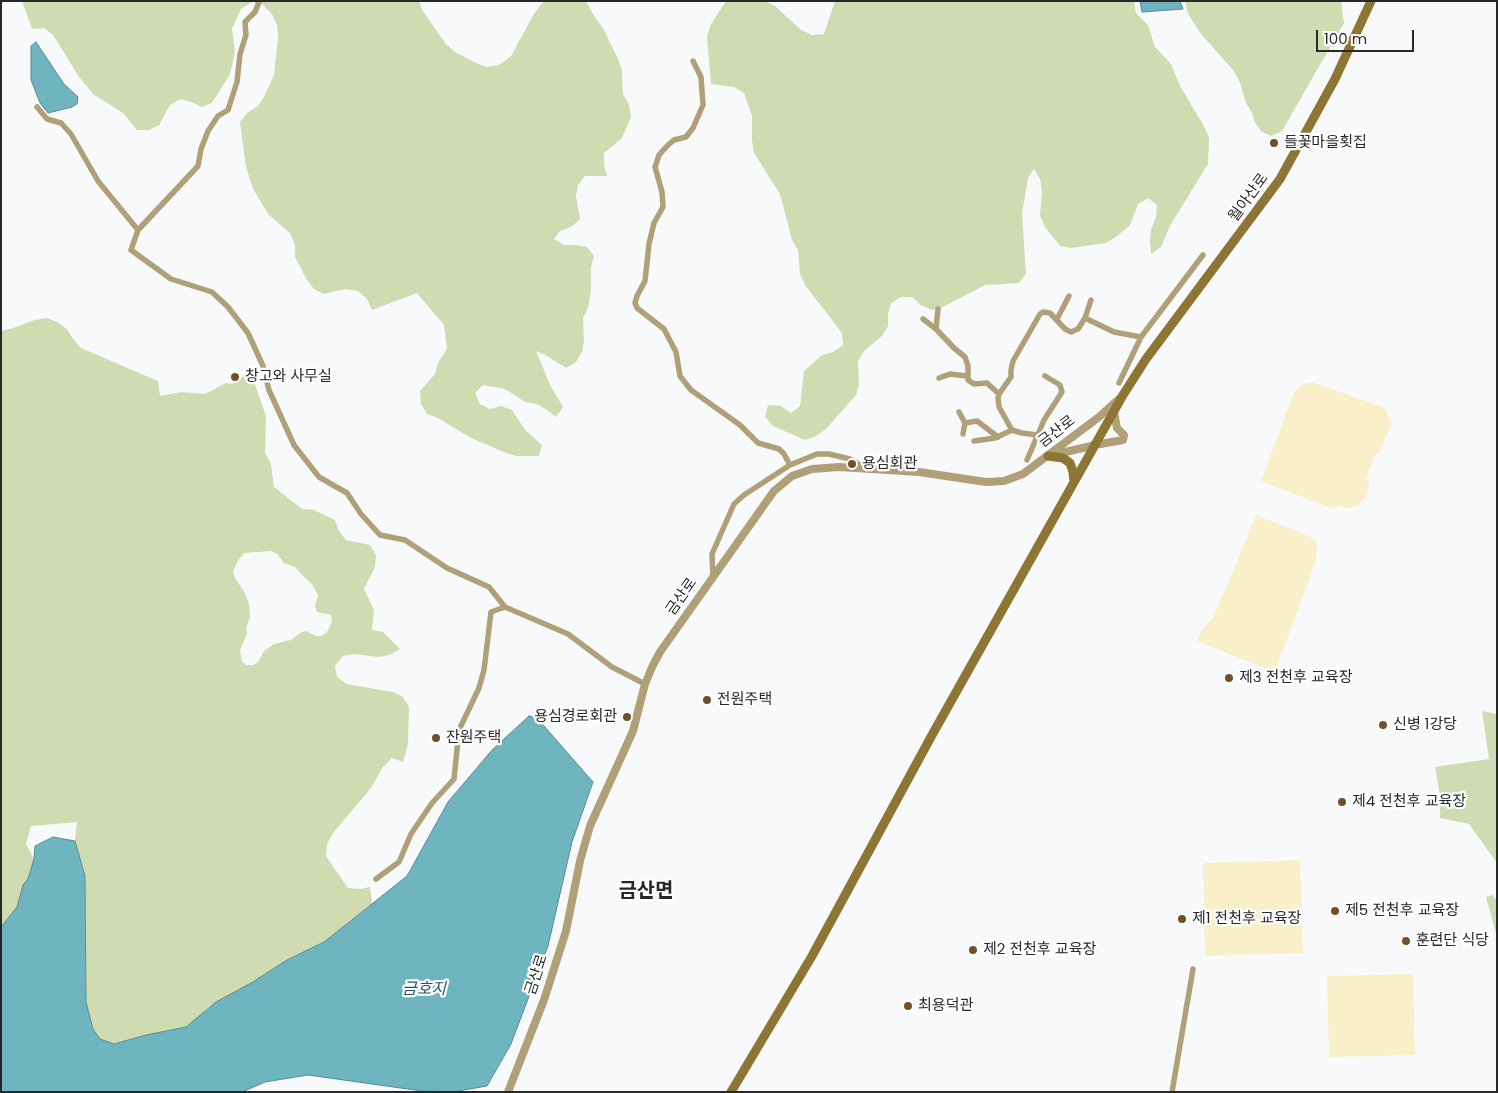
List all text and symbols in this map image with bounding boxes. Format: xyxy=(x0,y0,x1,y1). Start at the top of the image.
scale bar xyxy=(1318,20,1416,52)
text: 100 m xyxy=(1324,28,1367,49)
place label: 들꽃마을횟집 xyxy=(1284,134,1367,152)
marker: 들꽃마을횟집 xyxy=(1268,137,1280,149)
street label: 월아산로 xyxy=(1225,170,1273,226)
place label: 창고와 사무실 xyxy=(245,368,332,386)
marker: 창고와 사무실 xyxy=(229,371,241,383)
street label: 금산로 xyxy=(1035,412,1079,452)
place label: 용심회관 xyxy=(862,455,917,473)
marker: 용심회관 xyxy=(846,458,858,470)
street label: 금산로 xyxy=(663,575,701,619)
place label: 제3 전천후 교육장 xyxy=(1239,669,1352,687)
marker: 제3 전천후 교육장 xyxy=(1223,672,1235,684)
place label: 전원주택 xyxy=(717,691,772,709)
marker: 전원주택 xyxy=(701,694,713,706)
place label: 용심경로회관 xyxy=(534,708,617,726)
marker: 용심경로회관 xyxy=(621,711,633,723)
place label: 신병 1강당 xyxy=(1393,716,1457,734)
marker: 신병 1강당 xyxy=(1377,719,1389,731)
place label: 잔원주택 xyxy=(446,729,501,747)
marker: 잔원주택 xyxy=(430,732,442,744)
place label: 제4 전천후 교육장 xyxy=(1352,793,1466,811)
marker: 제4 전천후 교육장 xyxy=(1336,796,1348,808)
district label: 금산면 xyxy=(618,880,674,904)
place label: 제5 전천후 교육장 xyxy=(1345,902,1459,920)
marker: 제5 전천후 교육장 xyxy=(1329,905,1341,917)
place label: 제1 전천후 교육장 xyxy=(1192,910,1301,928)
marker: 제1 전천후 교육장 xyxy=(1176,913,1188,925)
place label: 훈련단 식당 xyxy=(1416,932,1489,950)
marker: 훈련단 식당 xyxy=(1400,935,1412,947)
place label: 제2 전천후 교육장 xyxy=(983,941,1096,959)
marker: 제2 전천후 교육장 xyxy=(967,944,979,956)
street label: 금산로 xyxy=(522,953,552,997)
water label: 금호지 xyxy=(402,980,446,1000)
place label: 최용덕관 xyxy=(918,997,973,1015)
marker: 최용덕관 xyxy=(902,1000,914,1012)

